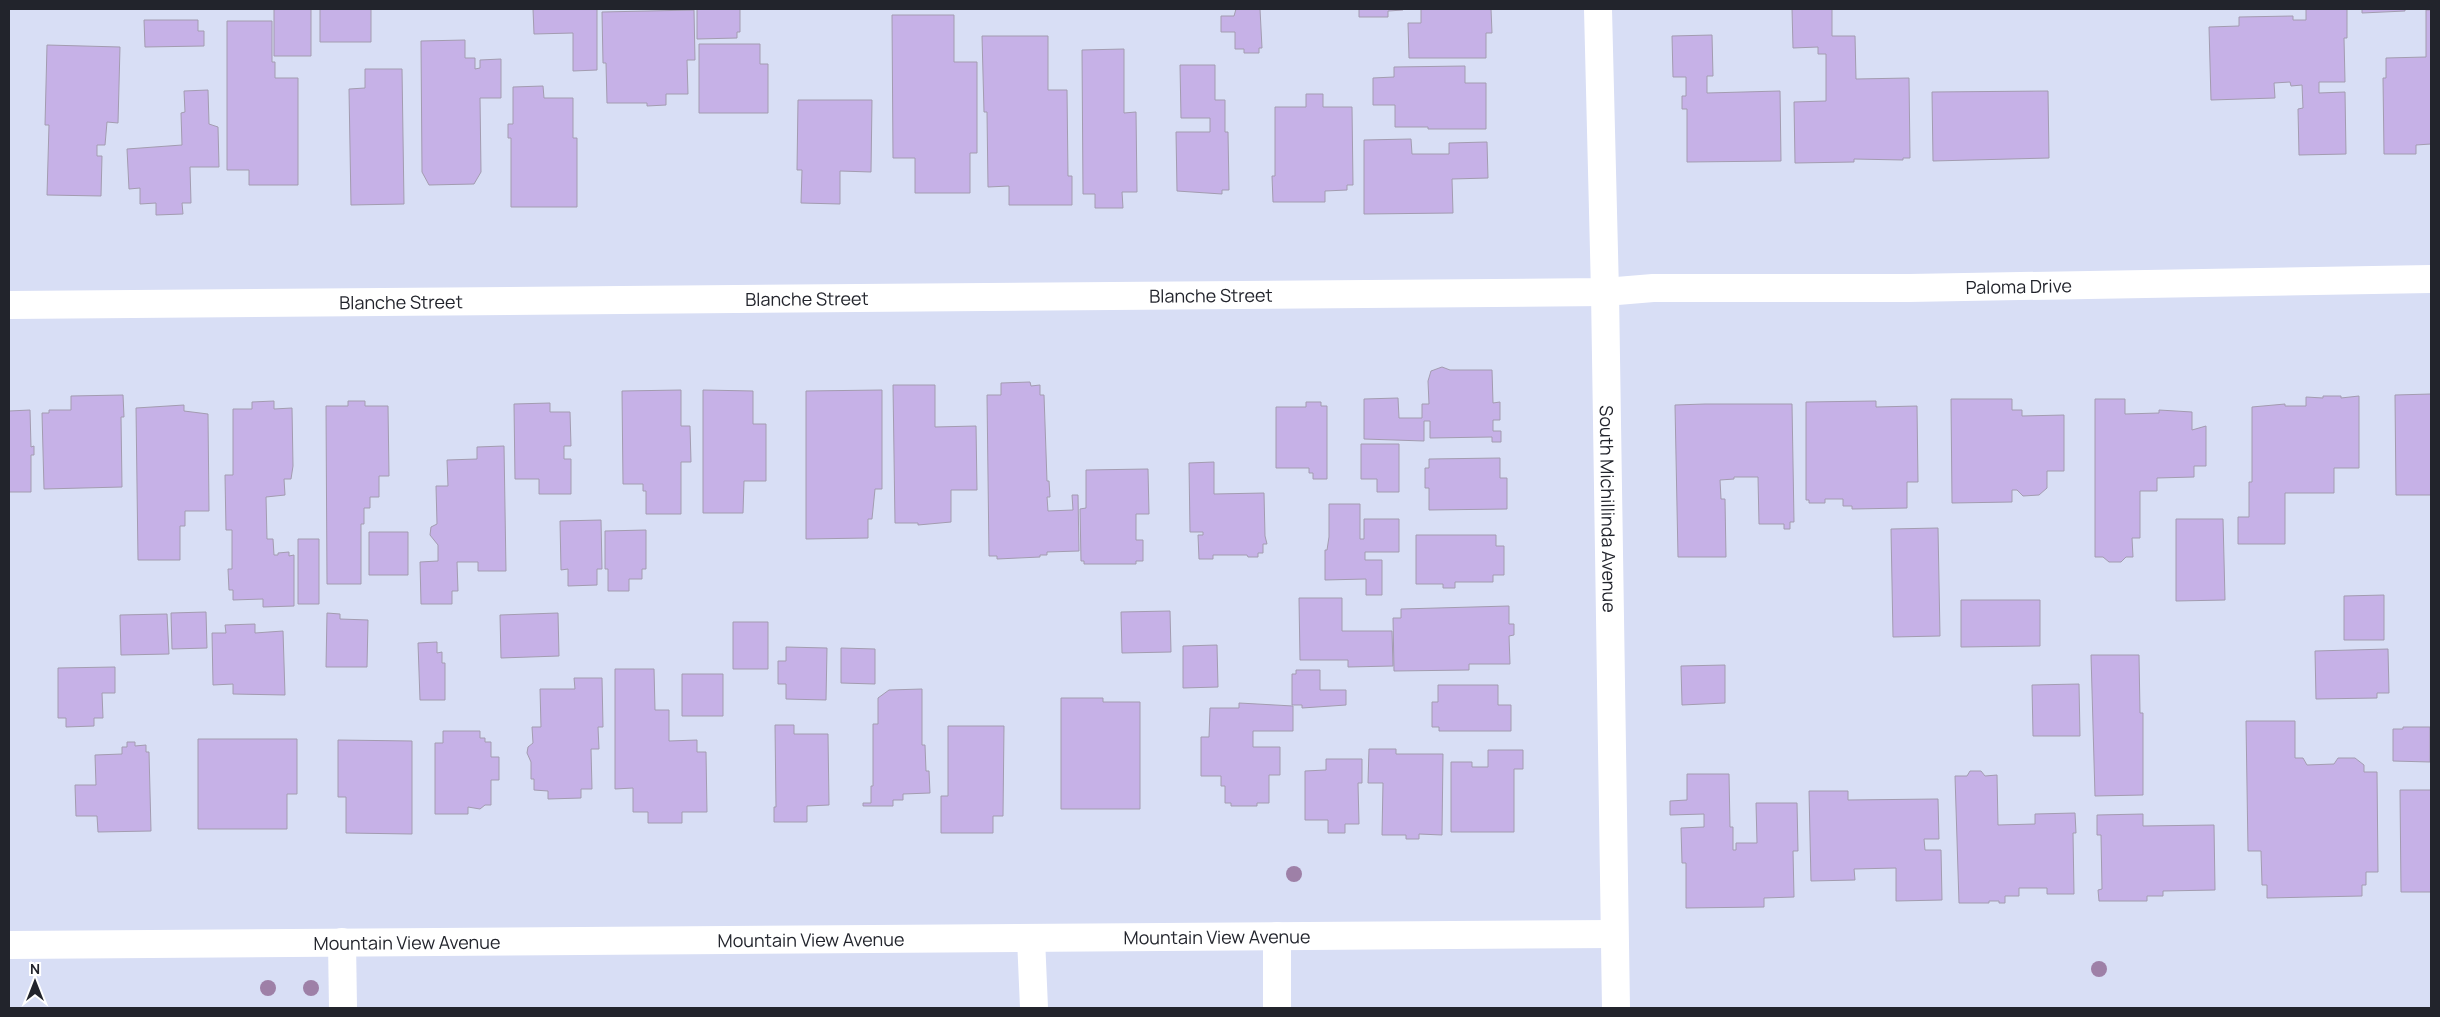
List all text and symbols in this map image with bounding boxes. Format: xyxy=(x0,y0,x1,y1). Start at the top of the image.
street label: Paloma Drive xyxy=(1965,273,2072,299)
street label: Blanche Street xyxy=(1149,283,1273,308)
street label: Blanche Street xyxy=(745,286,869,311)
street label: Blanche Street xyxy=(339,289,463,314)
street label: South Michillinda Avenue xyxy=(1595,405,1622,613)
street label: Mountain View Avenue xyxy=(1123,924,1311,949)
street label: Mountain View Avenue xyxy=(717,927,905,952)
street label: Mountain View Avenue xyxy=(313,930,501,955)
north arrow xyxy=(10,957,60,1007)
text: N xyxy=(30,959,40,978)

